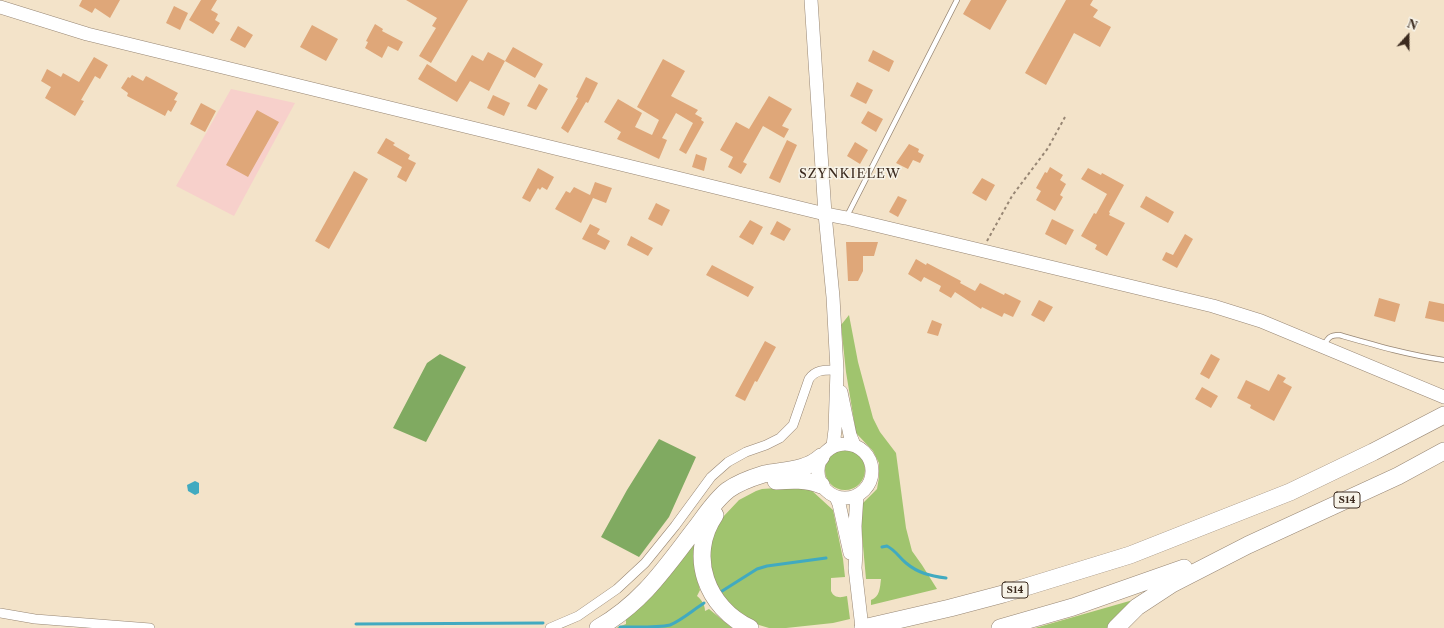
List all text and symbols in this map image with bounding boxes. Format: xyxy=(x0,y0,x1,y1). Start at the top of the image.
north arrow xyxy=(1388,16,1428,56)
text: N xyxy=(1405,17,1419,33)
district label: SZYNKIELEW xyxy=(799,166,901,182)
road number: S14 xyxy=(1334,492,1360,508)
road number: S14 xyxy=(1002,582,1028,598)

